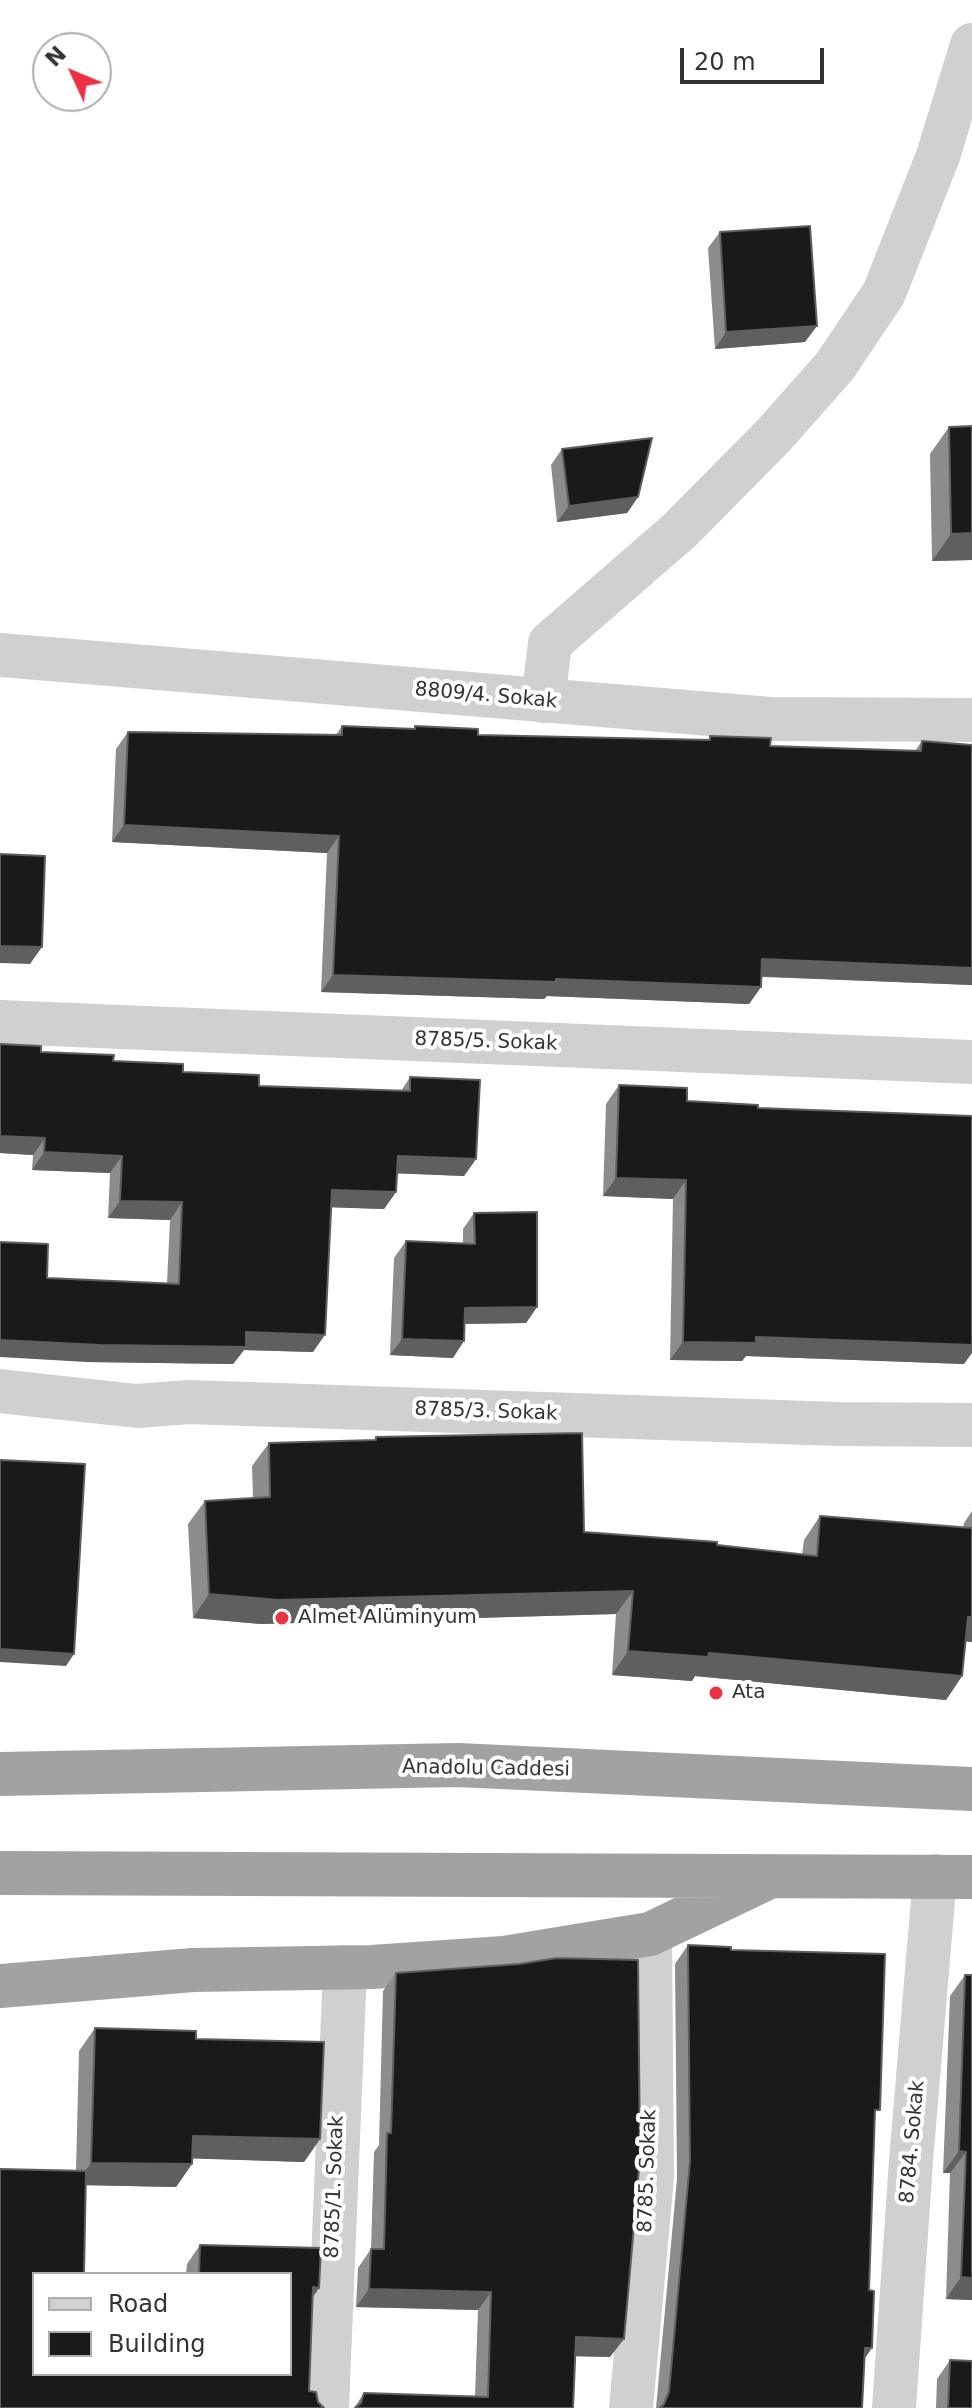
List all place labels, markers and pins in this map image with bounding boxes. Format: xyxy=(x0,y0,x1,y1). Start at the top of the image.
place label: Almet Alüminyum xyxy=(298,1606,477,1630)
marker: Almet Alüminyum xyxy=(273,1609,291,1627)
place label: Ata xyxy=(732,1681,765,1705)
marker: Ata xyxy=(707,1684,725,1702)

